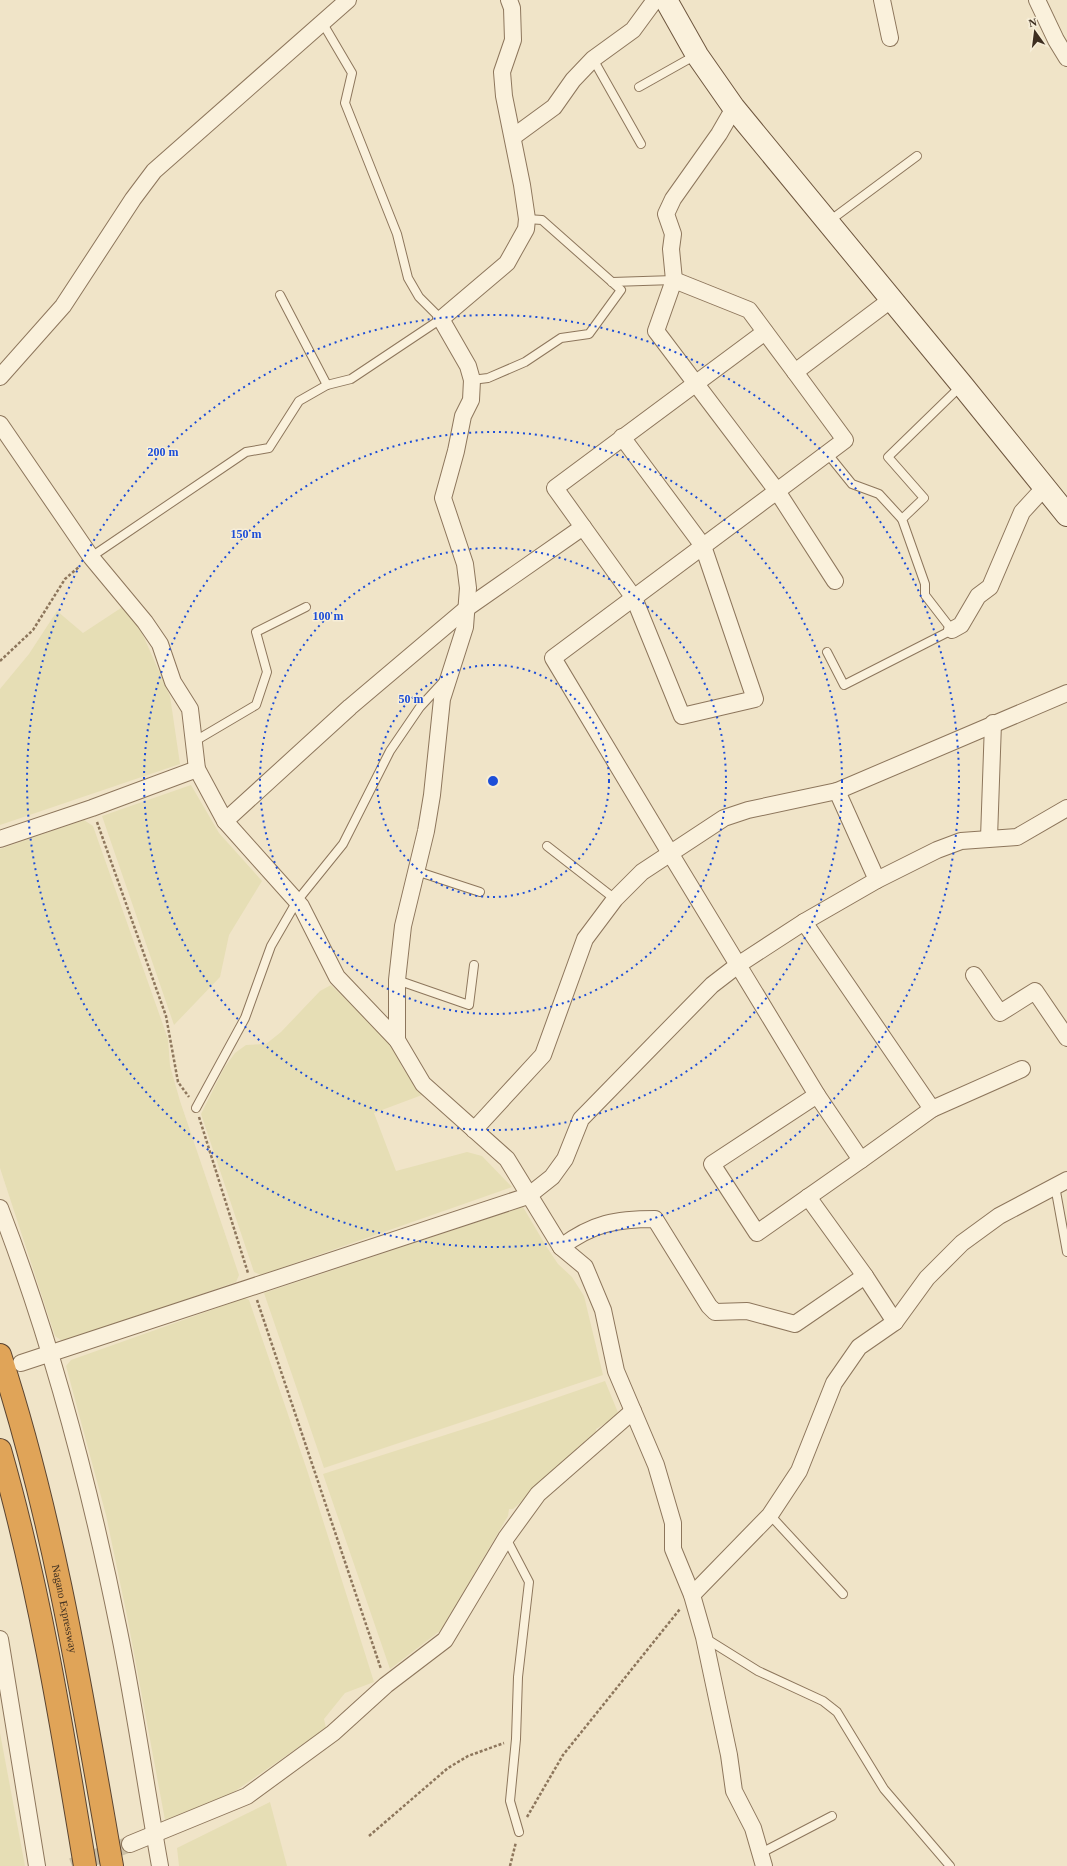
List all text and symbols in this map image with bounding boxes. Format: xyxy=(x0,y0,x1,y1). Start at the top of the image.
north arrow xyxy=(1015,12,1055,52)
text: N xyxy=(1027,16,1038,29)
text: 200 m xyxy=(148,445,179,459)
text: 150 m xyxy=(231,527,262,541)
text: 100 m xyxy=(313,609,344,623)
text: 50 m xyxy=(399,692,424,706)
centre of rings xyxy=(486,774,500,788)
street label: Nagano Expressway xyxy=(50,1563,80,1655)

